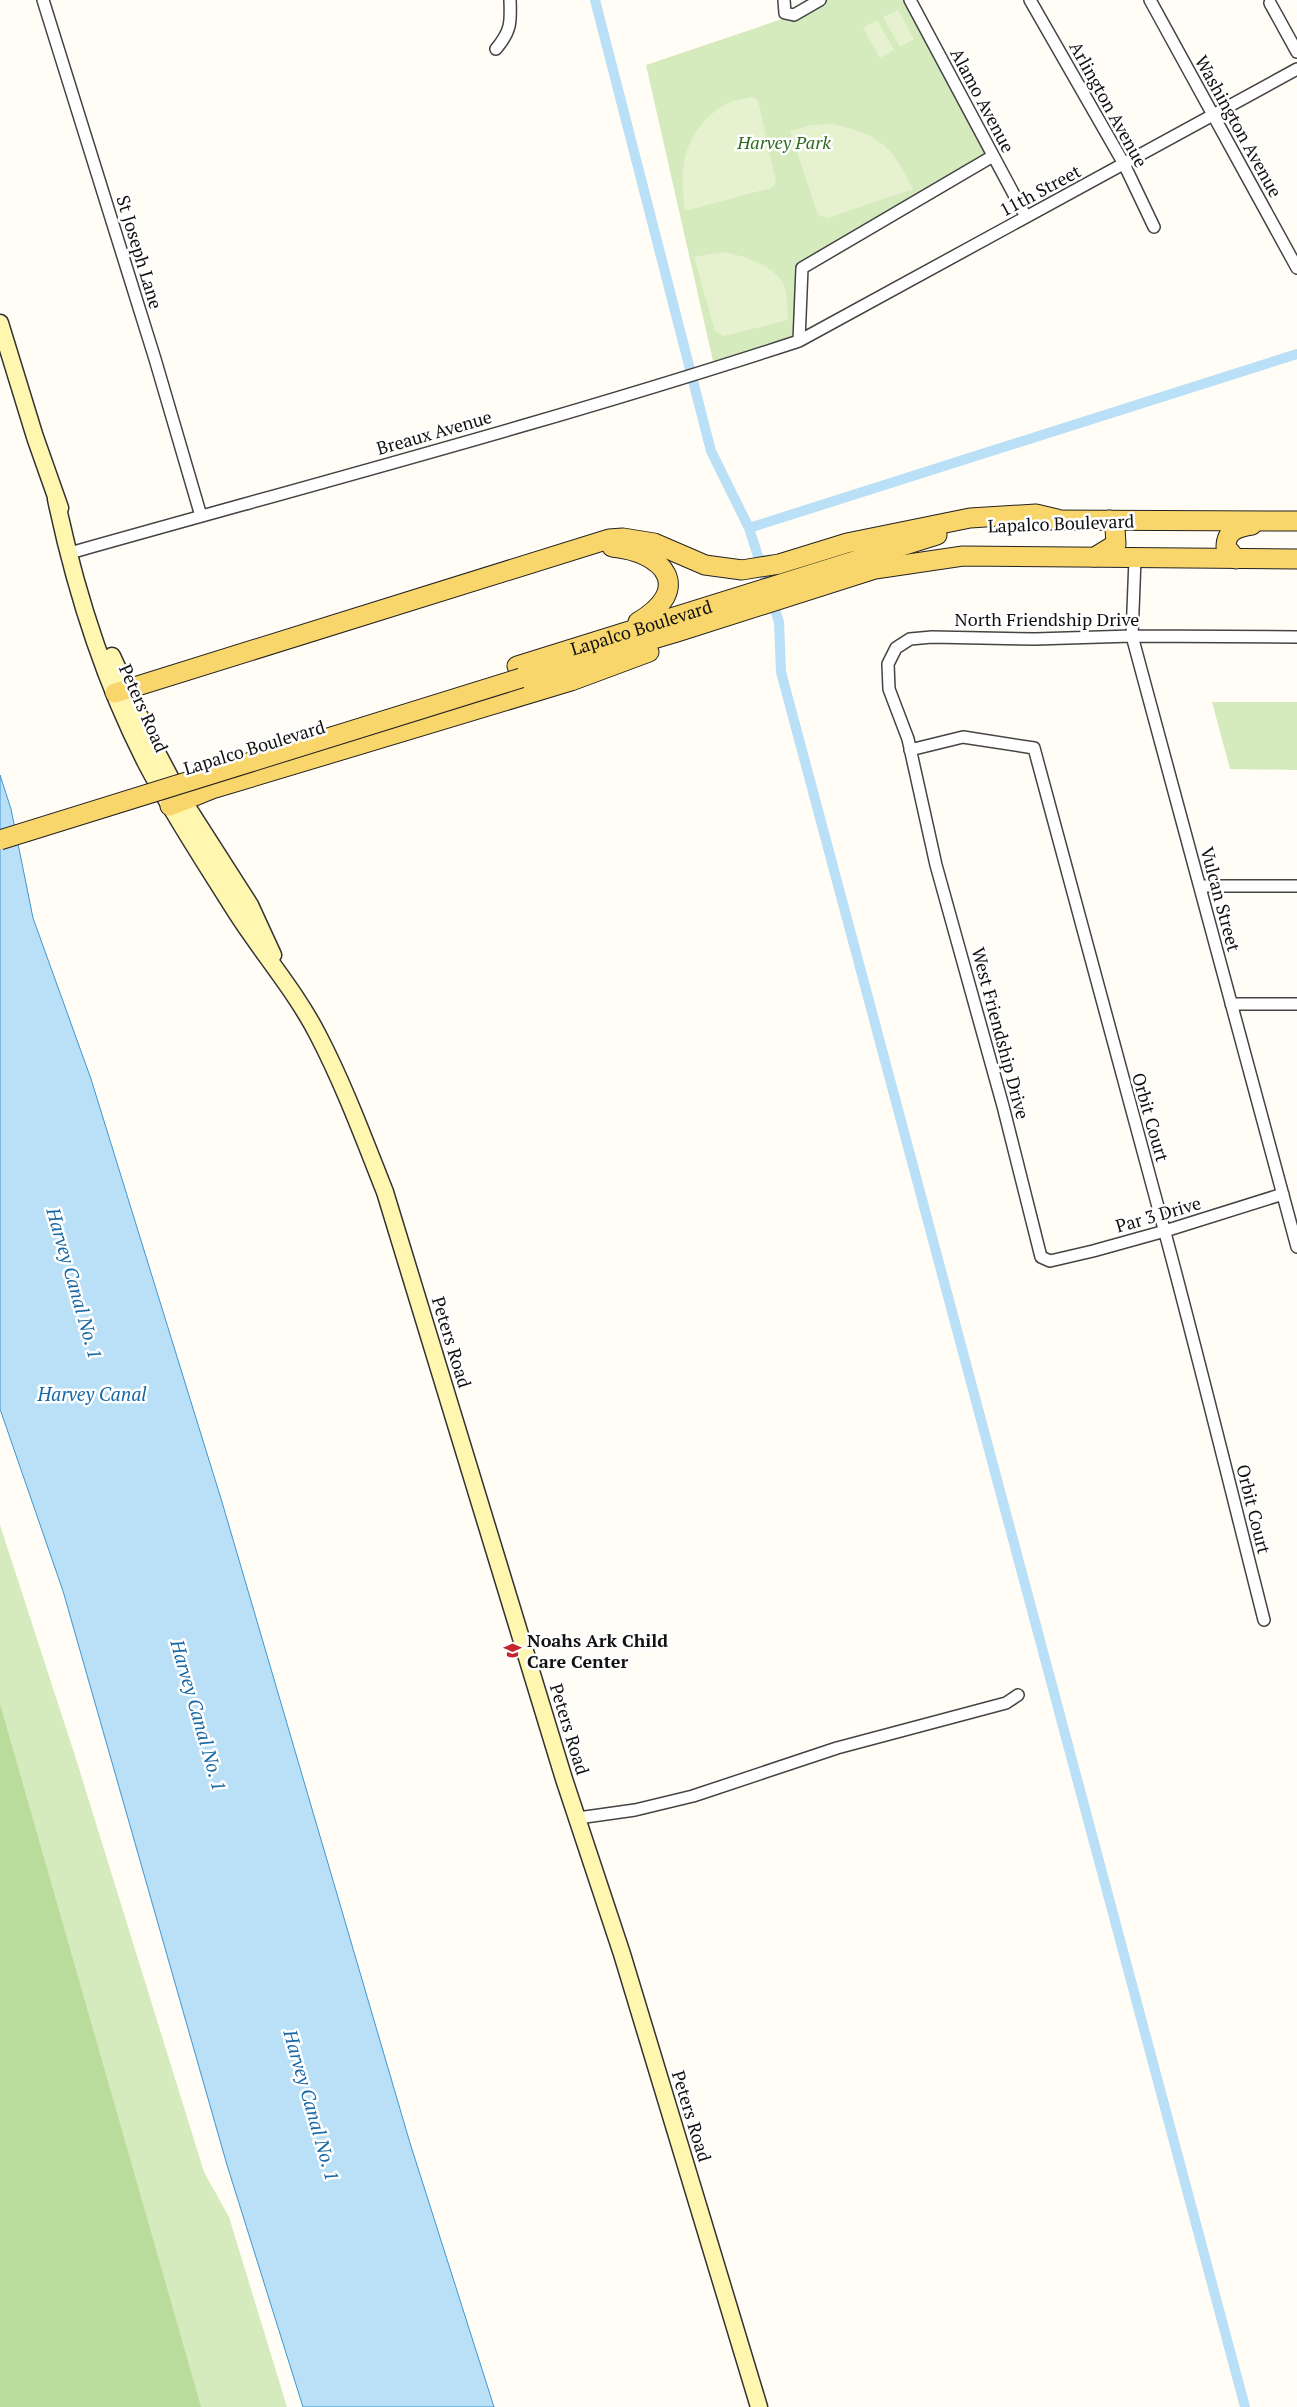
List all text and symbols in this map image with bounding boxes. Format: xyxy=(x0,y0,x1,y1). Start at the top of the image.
street label: Arlington Avenue xyxy=(1064,37,1154,171)
street label: Alamo Avenue xyxy=(945,43,1021,157)
street label: Washington Avenue xyxy=(1190,51,1288,201)
park label: Harvey Park xyxy=(736,130,831,154)
street label: 11th Street xyxy=(995,158,1085,221)
street label: St Joseph Lane xyxy=(111,192,169,312)
street label: Breaux Avenue xyxy=(374,404,494,460)
street label: Lapalco Boulevard xyxy=(987,508,1135,538)
street label: Lapalco Boulevard xyxy=(567,594,715,661)
street label: North Friendship Drive xyxy=(955,607,1139,631)
street label: Peters Road xyxy=(114,660,174,756)
street label: Lapalco Boulevard xyxy=(180,714,328,780)
street label: Vulcan Street xyxy=(1196,844,1247,954)
street label: West Friendship Drive xyxy=(967,945,1035,1121)
street label: Orbit Court xyxy=(1127,1070,1175,1165)
street label: Par 3 Drive xyxy=(1112,1190,1204,1238)
water label: Harvey Canal No. 1 xyxy=(41,1204,109,1361)
street label: Peters Road xyxy=(427,1293,477,1391)
water label: Harvey Canal xyxy=(36,1381,147,1406)
street label: Orbit Court xyxy=(1231,1462,1277,1557)
place label: Noahs Ark Child Care Center xyxy=(527,1628,668,1673)
water label: Harvey Canal No. 1 xyxy=(165,1636,233,1793)
school or university icon: Noahs Ark Child Care Center xyxy=(503,1640,523,1660)
street label: Peters Road xyxy=(545,1680,595,1778)
water label: Harvey Canal No. 1 xyxy=(278,2026,346,2183)
street label: Peters Road xyxy=(667,2067,717,2165)

